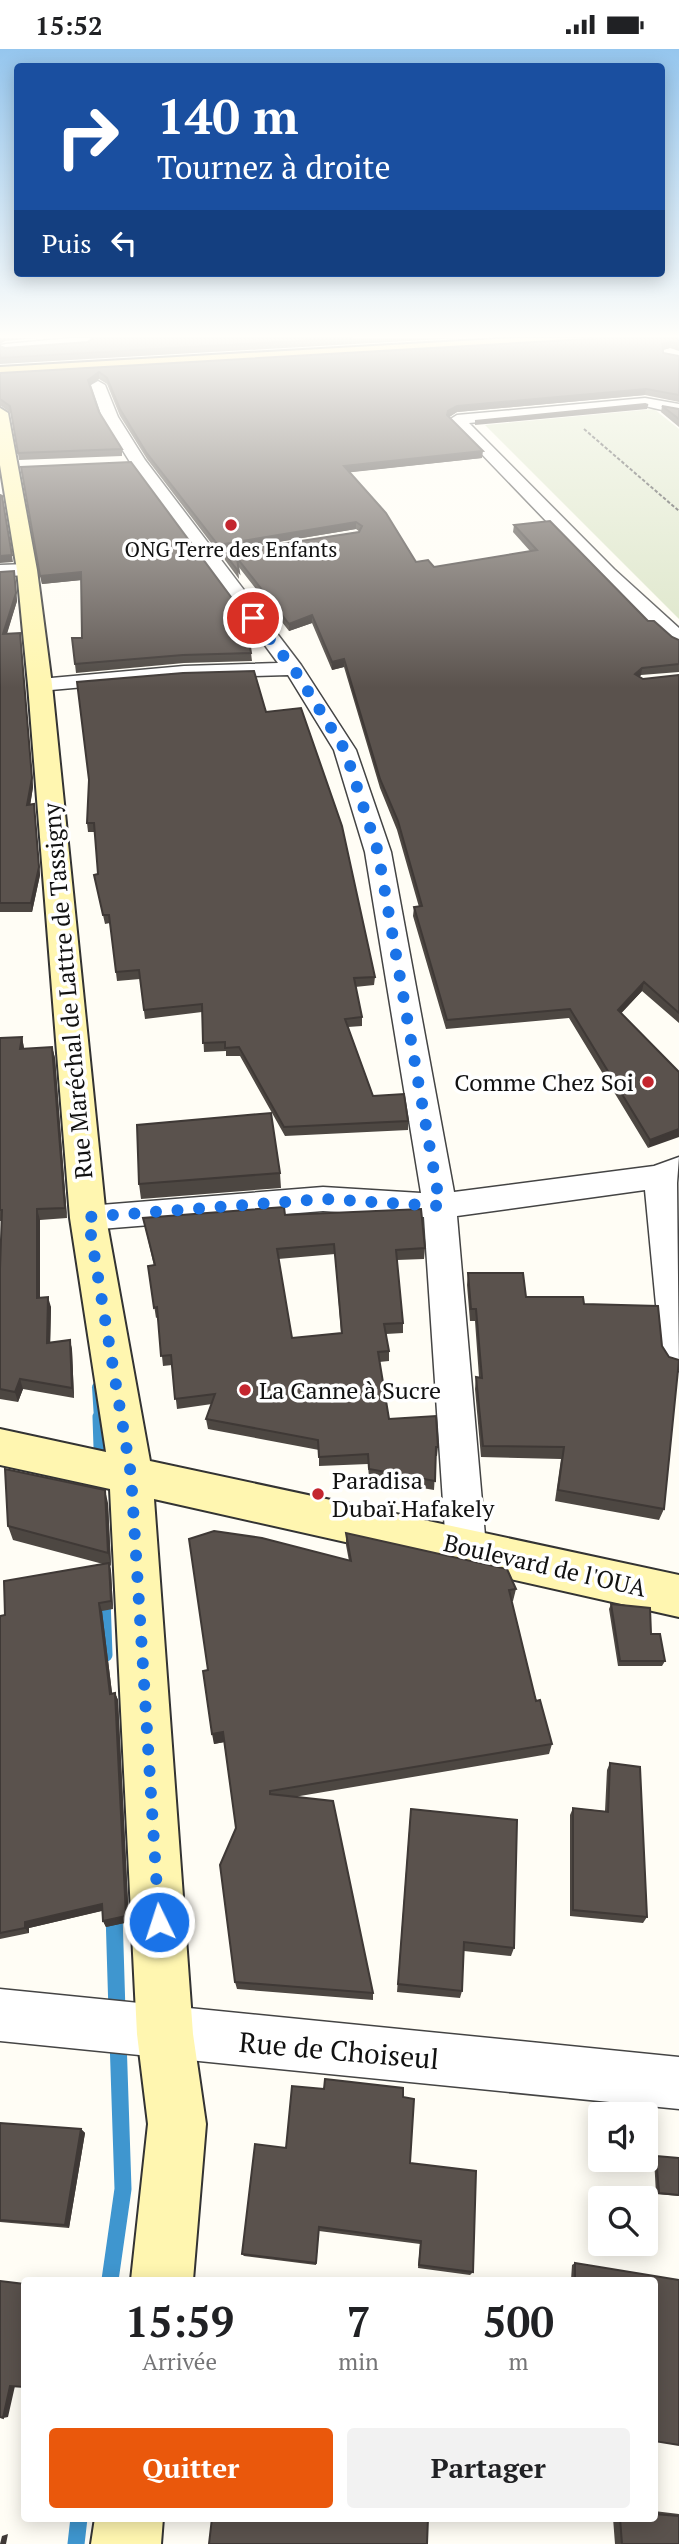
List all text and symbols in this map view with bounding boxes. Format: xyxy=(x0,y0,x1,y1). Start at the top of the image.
text: 15:52 xyxy=(35,8,103,42)
text: 140 m xyxy=(157,83,299,148)
icon: right xyxy=(42,91,133,182)
text: Tournez à droite xyxy=(157,146,391,188)
icon: left xyxy=(105,224,143,262)
text: Puis xyxy=(42,226,91,260)
marker: ONG Terre des Enfants xyxy=(223,517,239,533)
place label: ONG Terre des Enfants xyxy=(125,535,337,563)
pin xyxy=(223,588,283,648)
icon: arrive xyxy=(234,599,272,637)
street label: Rue Maréchal de Lattre de Tassigny xyxy=(35,801,99,1180)
place label: Comme Chez Soi xyxy=(454,1066,634,1098)
marker: Comme Chez Soi xyxy=(640,1074,656,1090)
place label: La Canne à Sucre xyxy=(259,1374,441,1406)
marker: La Canne à Sucre xyxy=(237,1382,253,1398)
place label: Paradisa Dubaï Hafakely xyxy=(332,1464,495,1524)
marker: Paradisa Dubaï Hafakely xyxy=(310,1486,326,1502)
street label: Boulevard de l'OUA xyxy=(441,1526,650,1604)
position arrow xyxy=(122,1885,196,1959)
street label: Rue de Choiseul xyxy=(238,2023,440,2077)
map controls xyxy=(588,2102,658,2256)
button: sound xyxy=(588,2102,658,2172)
button: search xyxy=(588,2186,658,2256)
text: 15:59 xyxy=(125,2293,234,2349)
text: 7 xyxy=(347,2293,370,2349)
text: 500 xyxy=(483,2293,554,2349)
text: Arrivée xyxy=(142,2346,217,2377)
text: min xyxy=(338,2346,379,2377)
text: m xyxy=(508,2346,528,2377)
button: Quitter xyxy=(49,2428,333,2508)
button: Partager xyxy=(347,2428,630,2508)

